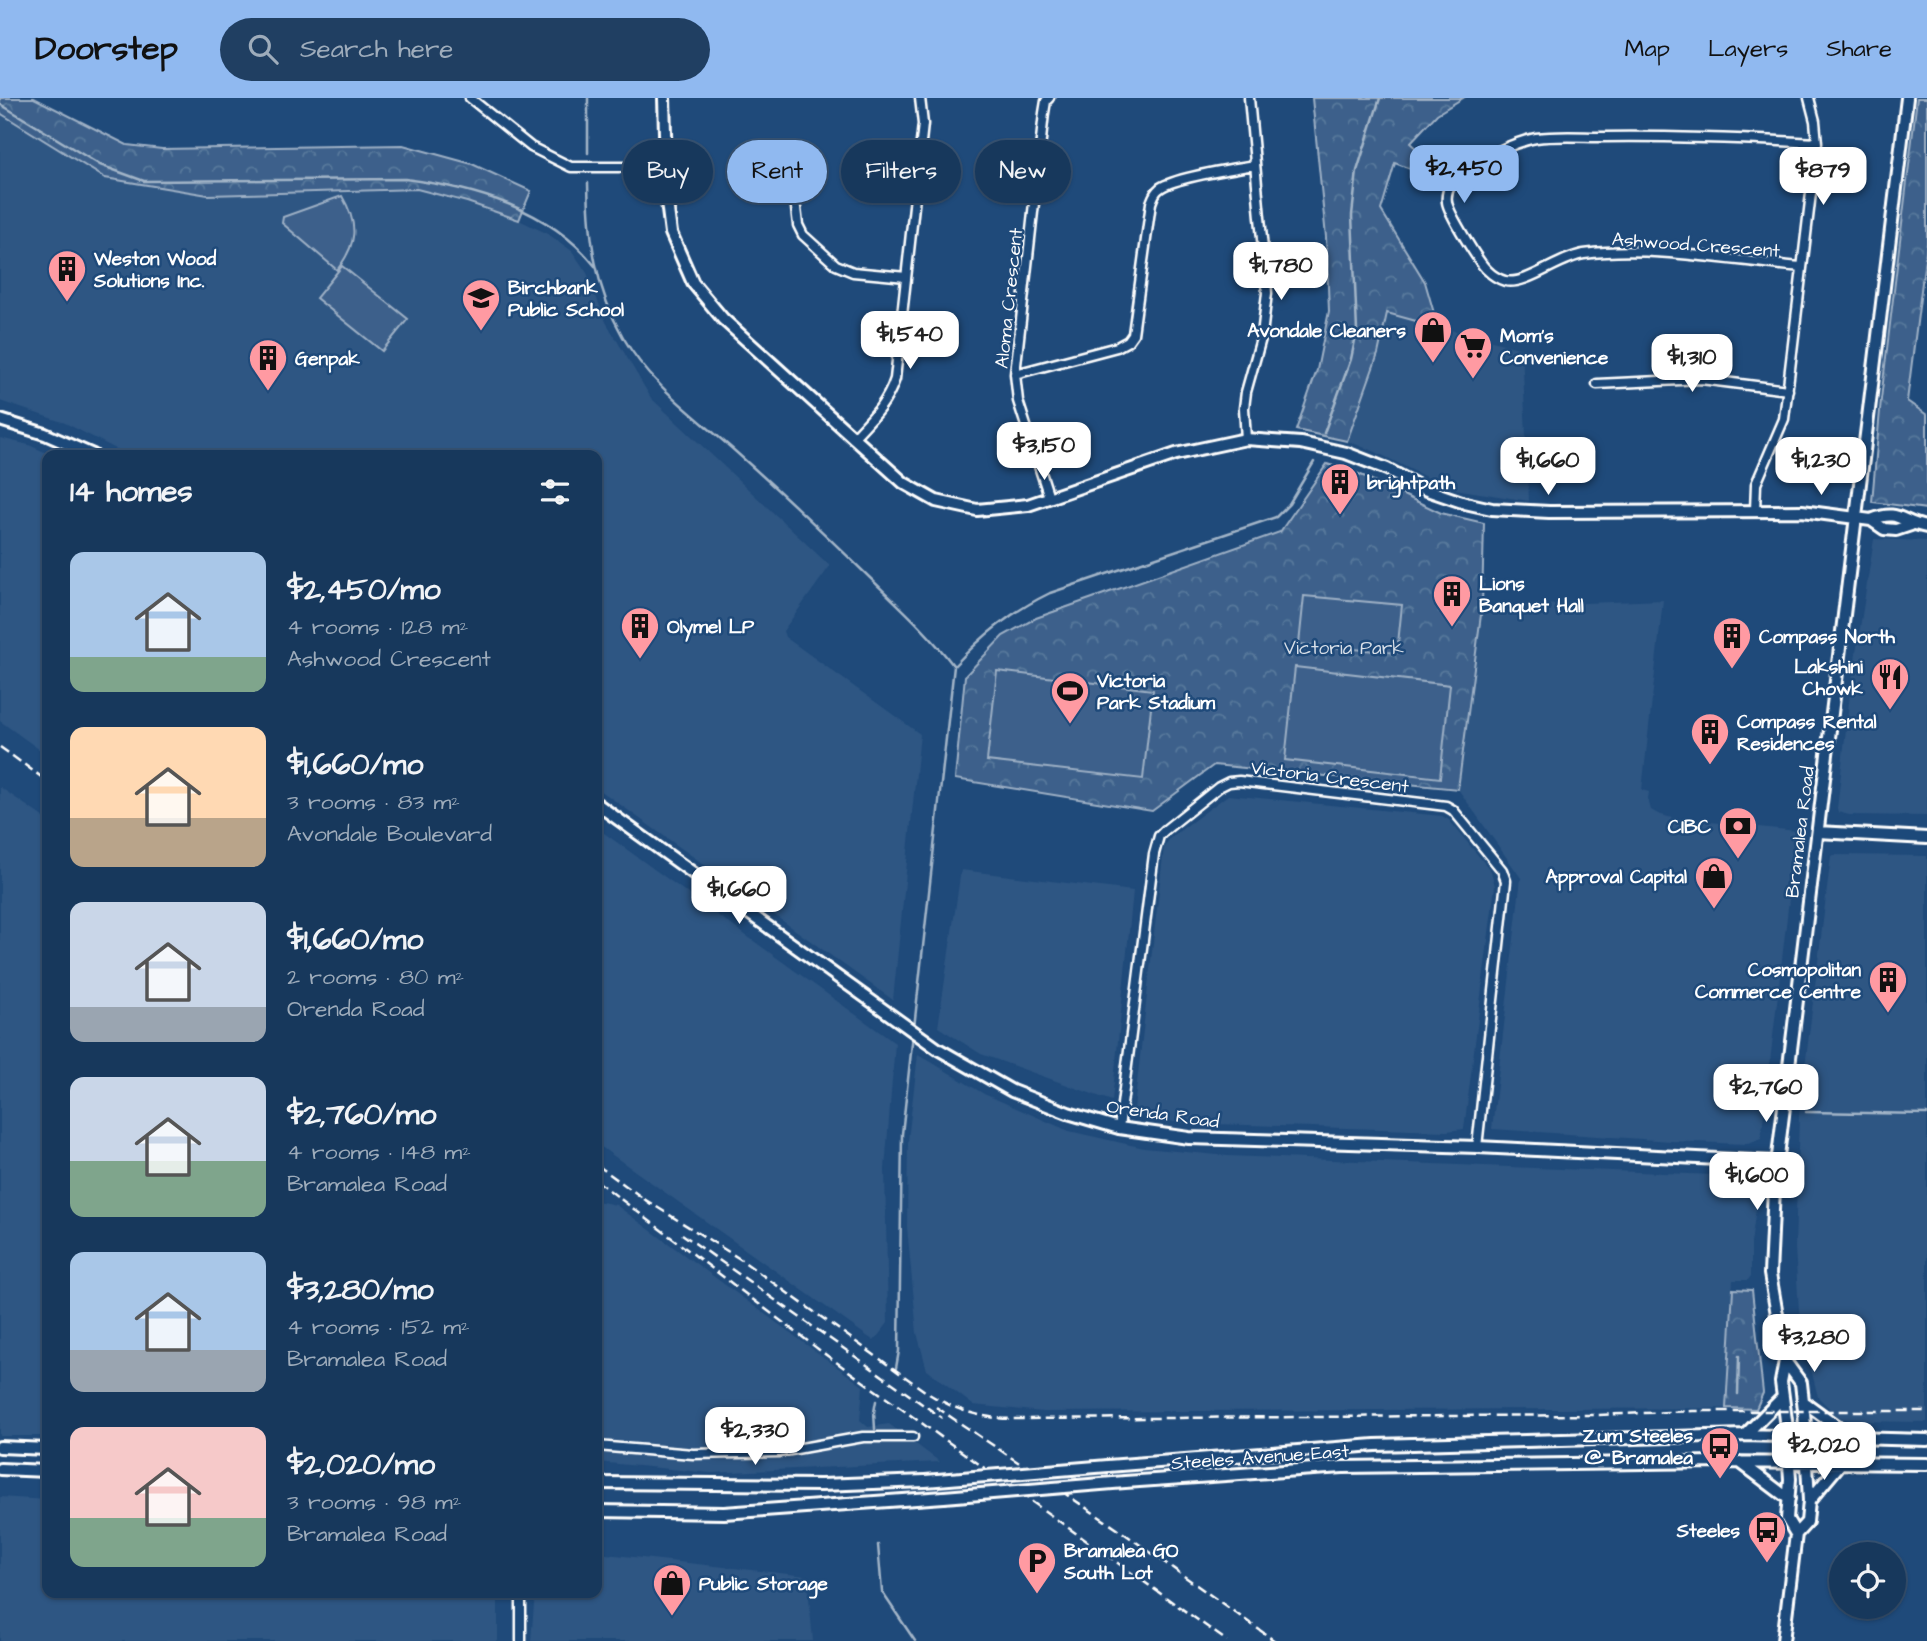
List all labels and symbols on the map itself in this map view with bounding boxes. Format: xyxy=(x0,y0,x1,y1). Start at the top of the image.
pin: $2,450 xyxy=(1407,146,1521,205)
pin: $879 xyxy=(1782,148,1864,207)
street label: Aloma Crescent xyxy=(989,226,1030,370)
street label: Ashwood Crescent xyxy=(1611,226,1781,265)
pin: $1,780 xyxy=(1224,242,1338,302)
place label: Weston Wood Solutions Inc. xyxy=(93,246,216,295)
building icon: Weston Wood Solutions Inc. xyxy=(46,248,88,303)
place label: Birchbank Public School xyxy=(508,275,624,324)
school or university icon: Birchbank Public School xyxy=(460,277,502,332)
shop icon: Avondale Cleaners xyxy=(1412,309,1454,364)
pin: $1,540 xyxy=(853,312,967,371)
place label: Avondale Cleaners xyxy=(1247,318,1406,345)
place label: Mom's Convenience xyxy=(1500,323,1609,372)
supermarket icon: Mom's Convenience xyxy=(1452,325,1494,380)
pin: $1,310 xyxy=(1635,334,1749,394)
building icon: Genpak xyxy=(247,337,289,392)
place label: Genpak xyxy=(295,346,360,373)
pin: $3,150 xyxy=(987,422,1101,482)
pin: $1,660 xyxy=(1491,438,1605,497)
pin: $1,230 xyxy=(1764,438,1878,497)
building icon: brightpath xyxy=(1319,461,1361,516)
place label: brightpath xyxy=(1367,470,1456,498)
place label: Lions Banquet Hall xyxy=(1479,571,1584,620)
building icon: Lions Banquet Hall xyxy=(1431,573,1473,628)
building icon: Olymel LP xyxy=(619,605,661,660)
place label: Olymel LP xyxy=(667,614,755,642)
building icon: Compass North xyxy=(1711,615,1753,670)
place label: Compass North xyxy=(1759,624,1896,651)
park label: Victoria Park xyxy=(1284,635,1404,662)
place label: Lakshini Chowk xyxy=(1794,654,1863,703)
restaurant icon: Lakshini Chowk xyxy=(1869,656,1911,711)
place label: Victoria Park Stadium xyxy=(1096,668,1216,717)
sports icon: Victoria Park Stadium xyxy=(1049,670,1091,725)
place label: Compass Rental Residences xyxy=(1737,709,1877,758)
building icon: Compass Rental Residences xyxy=(1689,711,1731,766)
street label: Victoria Crescent xyxy=(1249,754,1411,801)
street label: Bramalea Road xyxy=(1779,765,1822,899)
bank icon: CIBC xyxy=(1717,805,1759,860)
place label: CIBC xyxy=(1668,814,1712,841)
shop icon: Approval Capital xyxy=(1693,855,1735,910)
place label: Approval Capital xyxy=(1545,864,1687,891)
pin: $1,660 xyxy=(682,866,796,926)
place label: Cosmopolitan Commerce Centre xyxy=(1695,957,1862,1006)
building icon: Cosmopolitan Commerce Centre xyxy=(1867,959,1909,1014)
pin: $2,760 xyxy=(1709,1065,1823,1124)
street label: Orenda Road xyxy=(1105,1093,1221,1136)
pin: $1,600 xyxy=(1700,1152,1814,1212)
pin: $3,280 xyxy=(1757,1314,1871,1374)
pin: $2,330 xyxy=(698,1408,812,1467)
pin: $2,020 xyxy=(1767,1422,1881,1482)
place label: Zum Steeles @ Bramalea xyxy=(1583,1423,1693,1472)
bus stop icon: Zum Steeles @ Bramalea xyxy=(1699,1425,1741,1480)
street label: Steeles Avenue East xyxy=(1170,1438,1350,1477)
bus stop icon: Steeles xyxy=(1746,1509,1788,1564)
place label: Steeles xyxy=(1676,1518,1740,1545)
place label: Bramalea GO South Lot xyxy=(1063,1538,1179,1587)
parking icon: Bramalea GO South Lot xyxy=(1016,1540,1058,1595)
shop icon: Public Storage xyxy=(651,1562,693,1617)
place label: Public Storage xyxy=(699,1571,828,1599)

